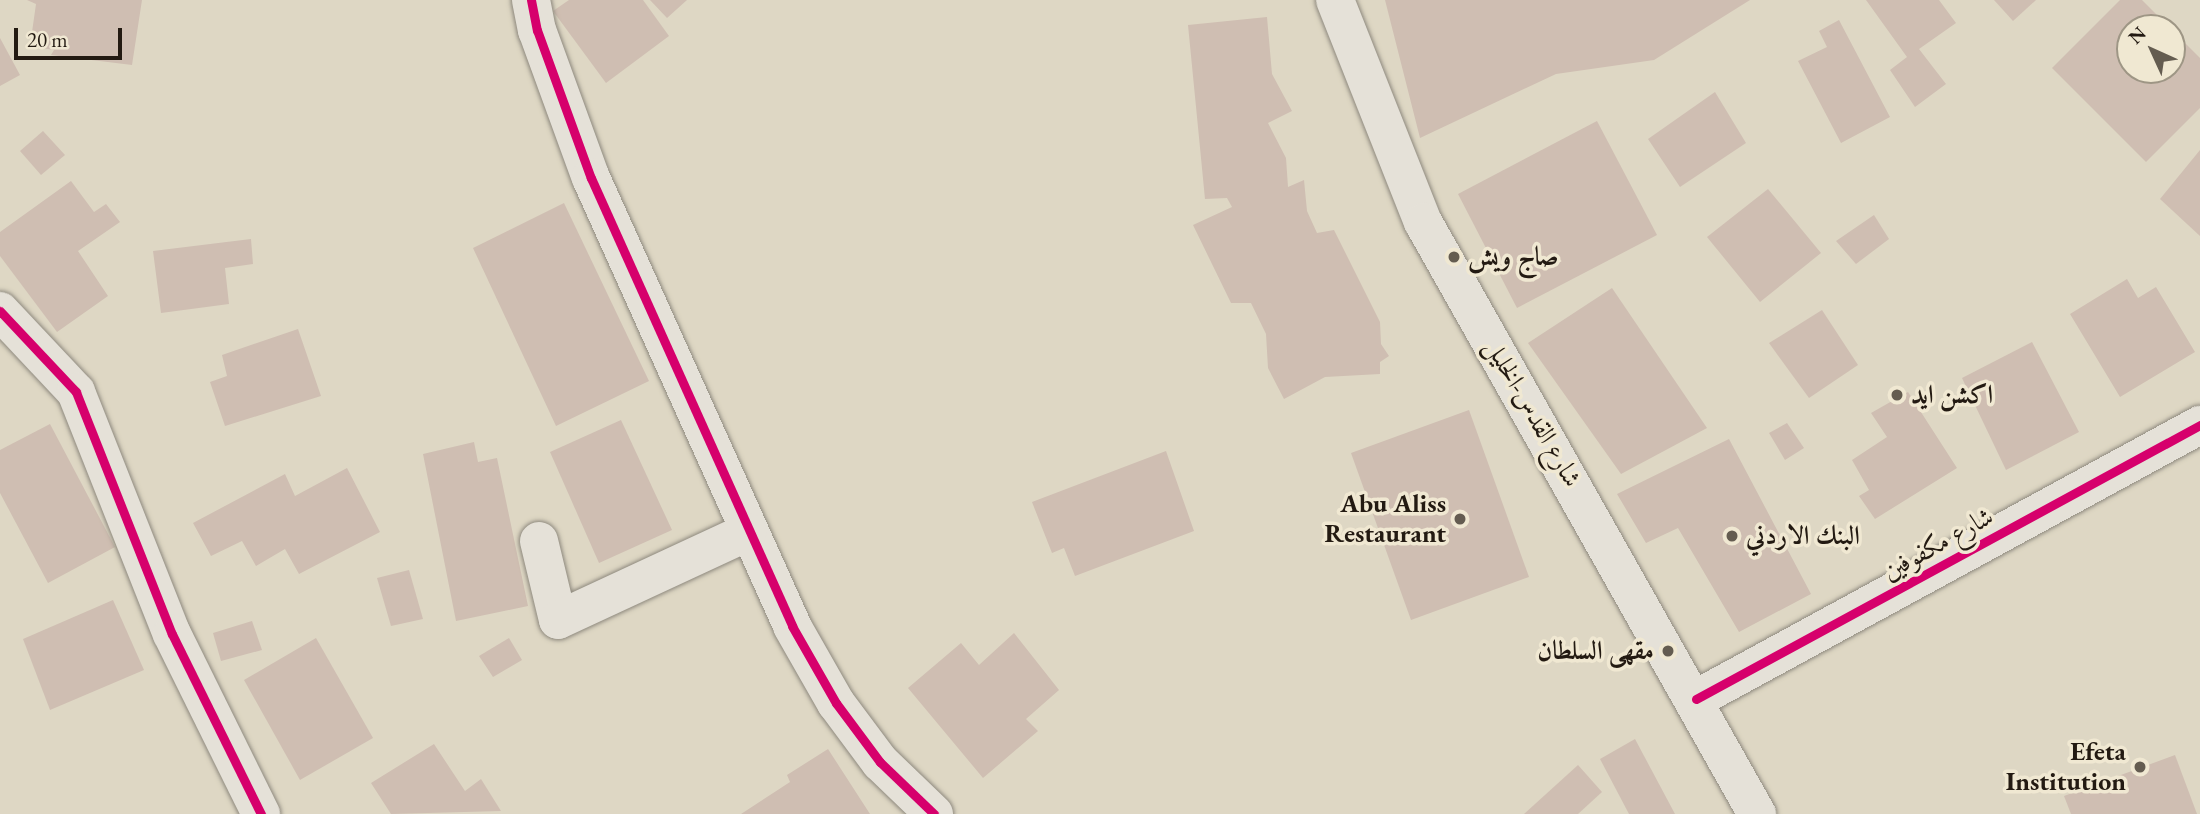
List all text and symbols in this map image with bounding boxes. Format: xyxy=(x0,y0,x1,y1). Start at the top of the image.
scale bar xyxy=(18,14,126,58)
north arrow xyxy=(2116,14,2186,84)
text: N xyxy=(2123,21,2151,49)
text: 20 m xyxy=(27,26,68,53)
place label: صاج ويش xyxy=(1468,241,1559,273)
marker: صاج ويش xyxy=(1446,249,1462,265)
street label: شارع القدس-الخليل xyxy=(1478,333,1588,493)
place label: اكشن ايد xyxy=(1911,379,1993,411)
marker: اكشن ايد xyxy=(1889,387,1905,403)
place label: Abu Aliss Restaurant xyxy=(1324,488,1446,550)
street label: شارع مكفوفين xyxy=(1877,501,1999,587)
marker: Abu Aliss Restaurant xyxy=(1452,511,1468,527)
place label: البنك الاردني xyxy=(1746,520,1860,552)
marker: البنك الاردني xyxy=(1724,528,1740,544)
place label: مقهى السلطان xyxy=(1537,635,1654,667)
marker: مقهى السلطان xyxy=(1660,643,1676,659)
place label: Efeta Institution xyxy=(2006,736,2126,798)
marker: Efeta Institution xyxy=(2132,759,2148,775)

